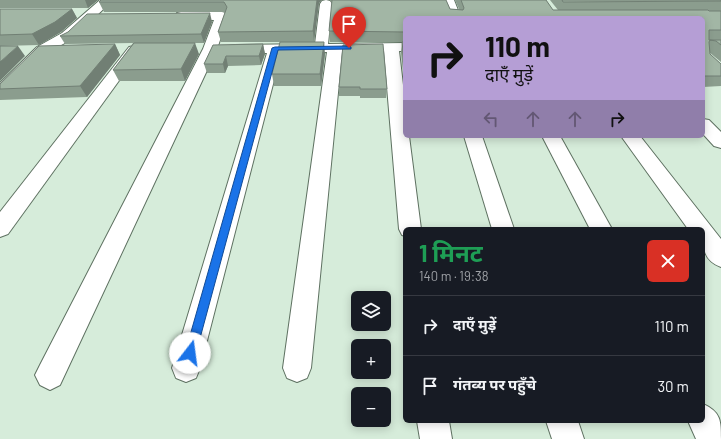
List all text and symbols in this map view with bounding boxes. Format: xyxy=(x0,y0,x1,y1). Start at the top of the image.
pin xyxy=(332,7.0,366,48)
icon: arrive xyxy=(338,13,360,35)
text: 110 m xyxy=(485,29,550,63)
icon: right xyxy=(419,32,471,84)
text: दाएँ मुड़ें xyxy=(485,63,533,85)
icon: left xyxy=(480,108,502,130)
icon: ahead xyxy=(522,108,544,130)
icon: ahead xyxy=(564,108,586,130)
icon: right xyxy=(606,108,628,130)
text: 1 मिनट xyxy=(419,238,483,267)
button: close xyxy=(647,240,689,282)
text: 140 m · 19:38 xyxy=(419,268,489,284)
map controls xyxy=(351,291,391,427)
button: layers xyxy=(351,291,391,331)
icon: right xyxy=(419,315,441,337)
text: दाएँ मुड़ें xyxy=(453,315,496,333)
text: 110 m xyxy=(655,317,689,335)
position arrow xyxy=(169,332,211,374)
button: + xyxy=(351,339,391,379)
icon: arrive xyxy=(419,375,441,397)
text: गंतव्य पर पहुँचे xyxy=(453,375,536,393)
text: 30 m xyxy=(657,377,689,395)
button: − xyxy=(351,387,391,427)

